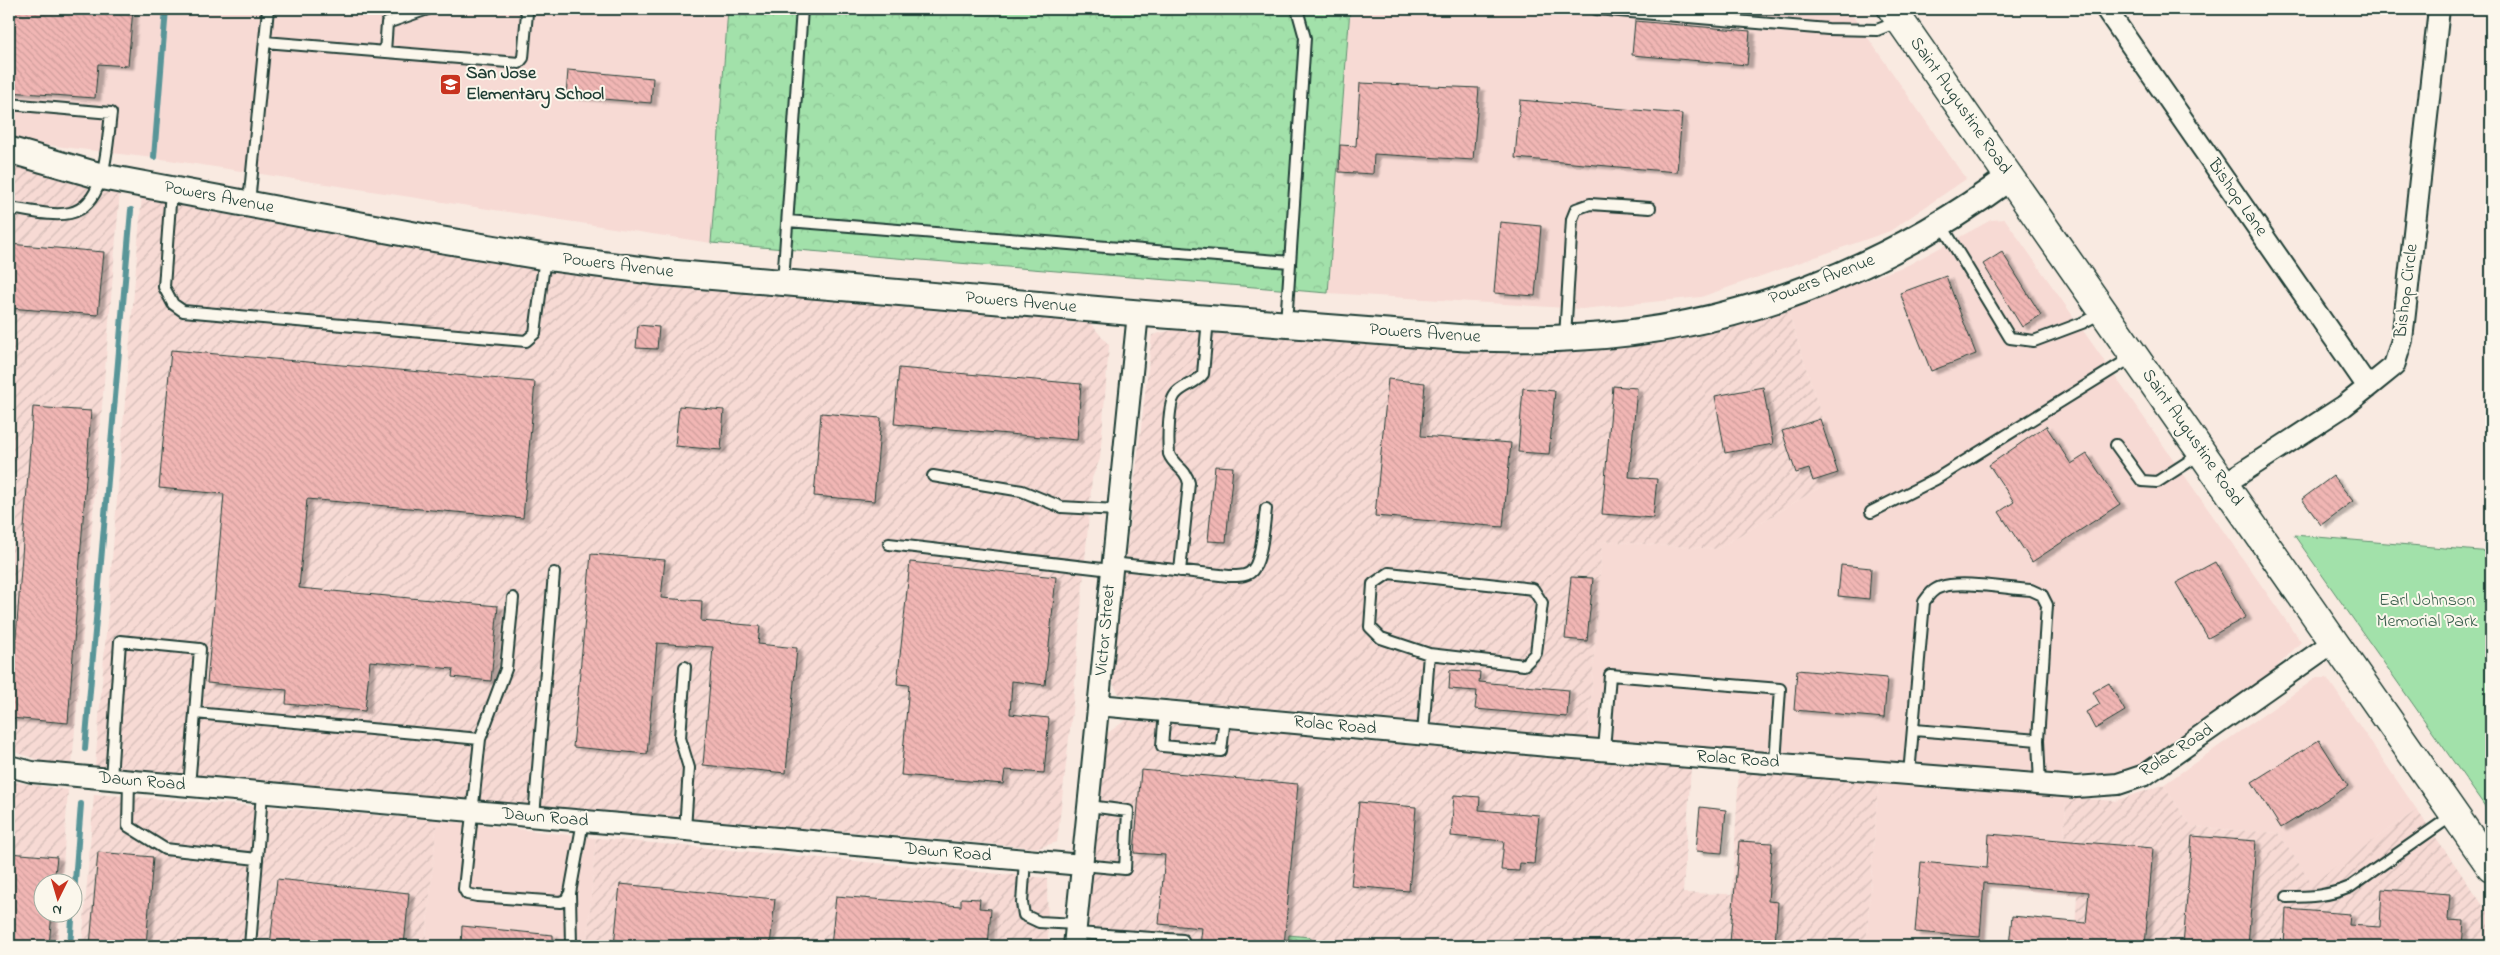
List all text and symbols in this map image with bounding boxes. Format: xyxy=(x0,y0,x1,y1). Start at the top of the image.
street label: Saint Augustine Road xyxy=(1902,32,2017,181)
place label: San Jose Elementary School xyxy=(466,61,604,109)
school or university icon: San Jose Elementary School xyxy=(438,72,462,96)
street label: Bishop Lane xyxy=(2200,153,2274,243)
street label: Powers Avenue xyxy=(162,175,277,222)
street label: Bishop Circle xyxy=(2388,242,2426,340)
street label: Powers Avenue xyxy=(561,246,676,286)
street label: Powers Avenue xyxy=(1765,248,1880,312)
street label: Powers Avenue xyxy=(964,285,1079,321)
street label: Powers Avenue xyxy=(1368,317,1483,351)
street label: Saint Augustine Road xyxy=(2134,364,2249,513)
street label: Victor Street xyxy=(1089,583,1123,678)
park label: Earl Johnson Memorial Park xyxy=(2377,588,2478,635)
street label: Rolac Road xyxy=(1292,709,1378,743)
street label: Rolac Road xyxy=(2135,717,2219,785)
street label: Rolac Road xyxy=(1696,744,1780,776)
street label: Dawn Road xyxy=(96,765,187,799)
street label: Dawn Road xyxy=(499,801,590,835)
street label: Dawn Road xyxy=(902,836,993,870)
north arrow xyxy=(32,872,82,922)
text: N xyxy=(51,899,63,920)

